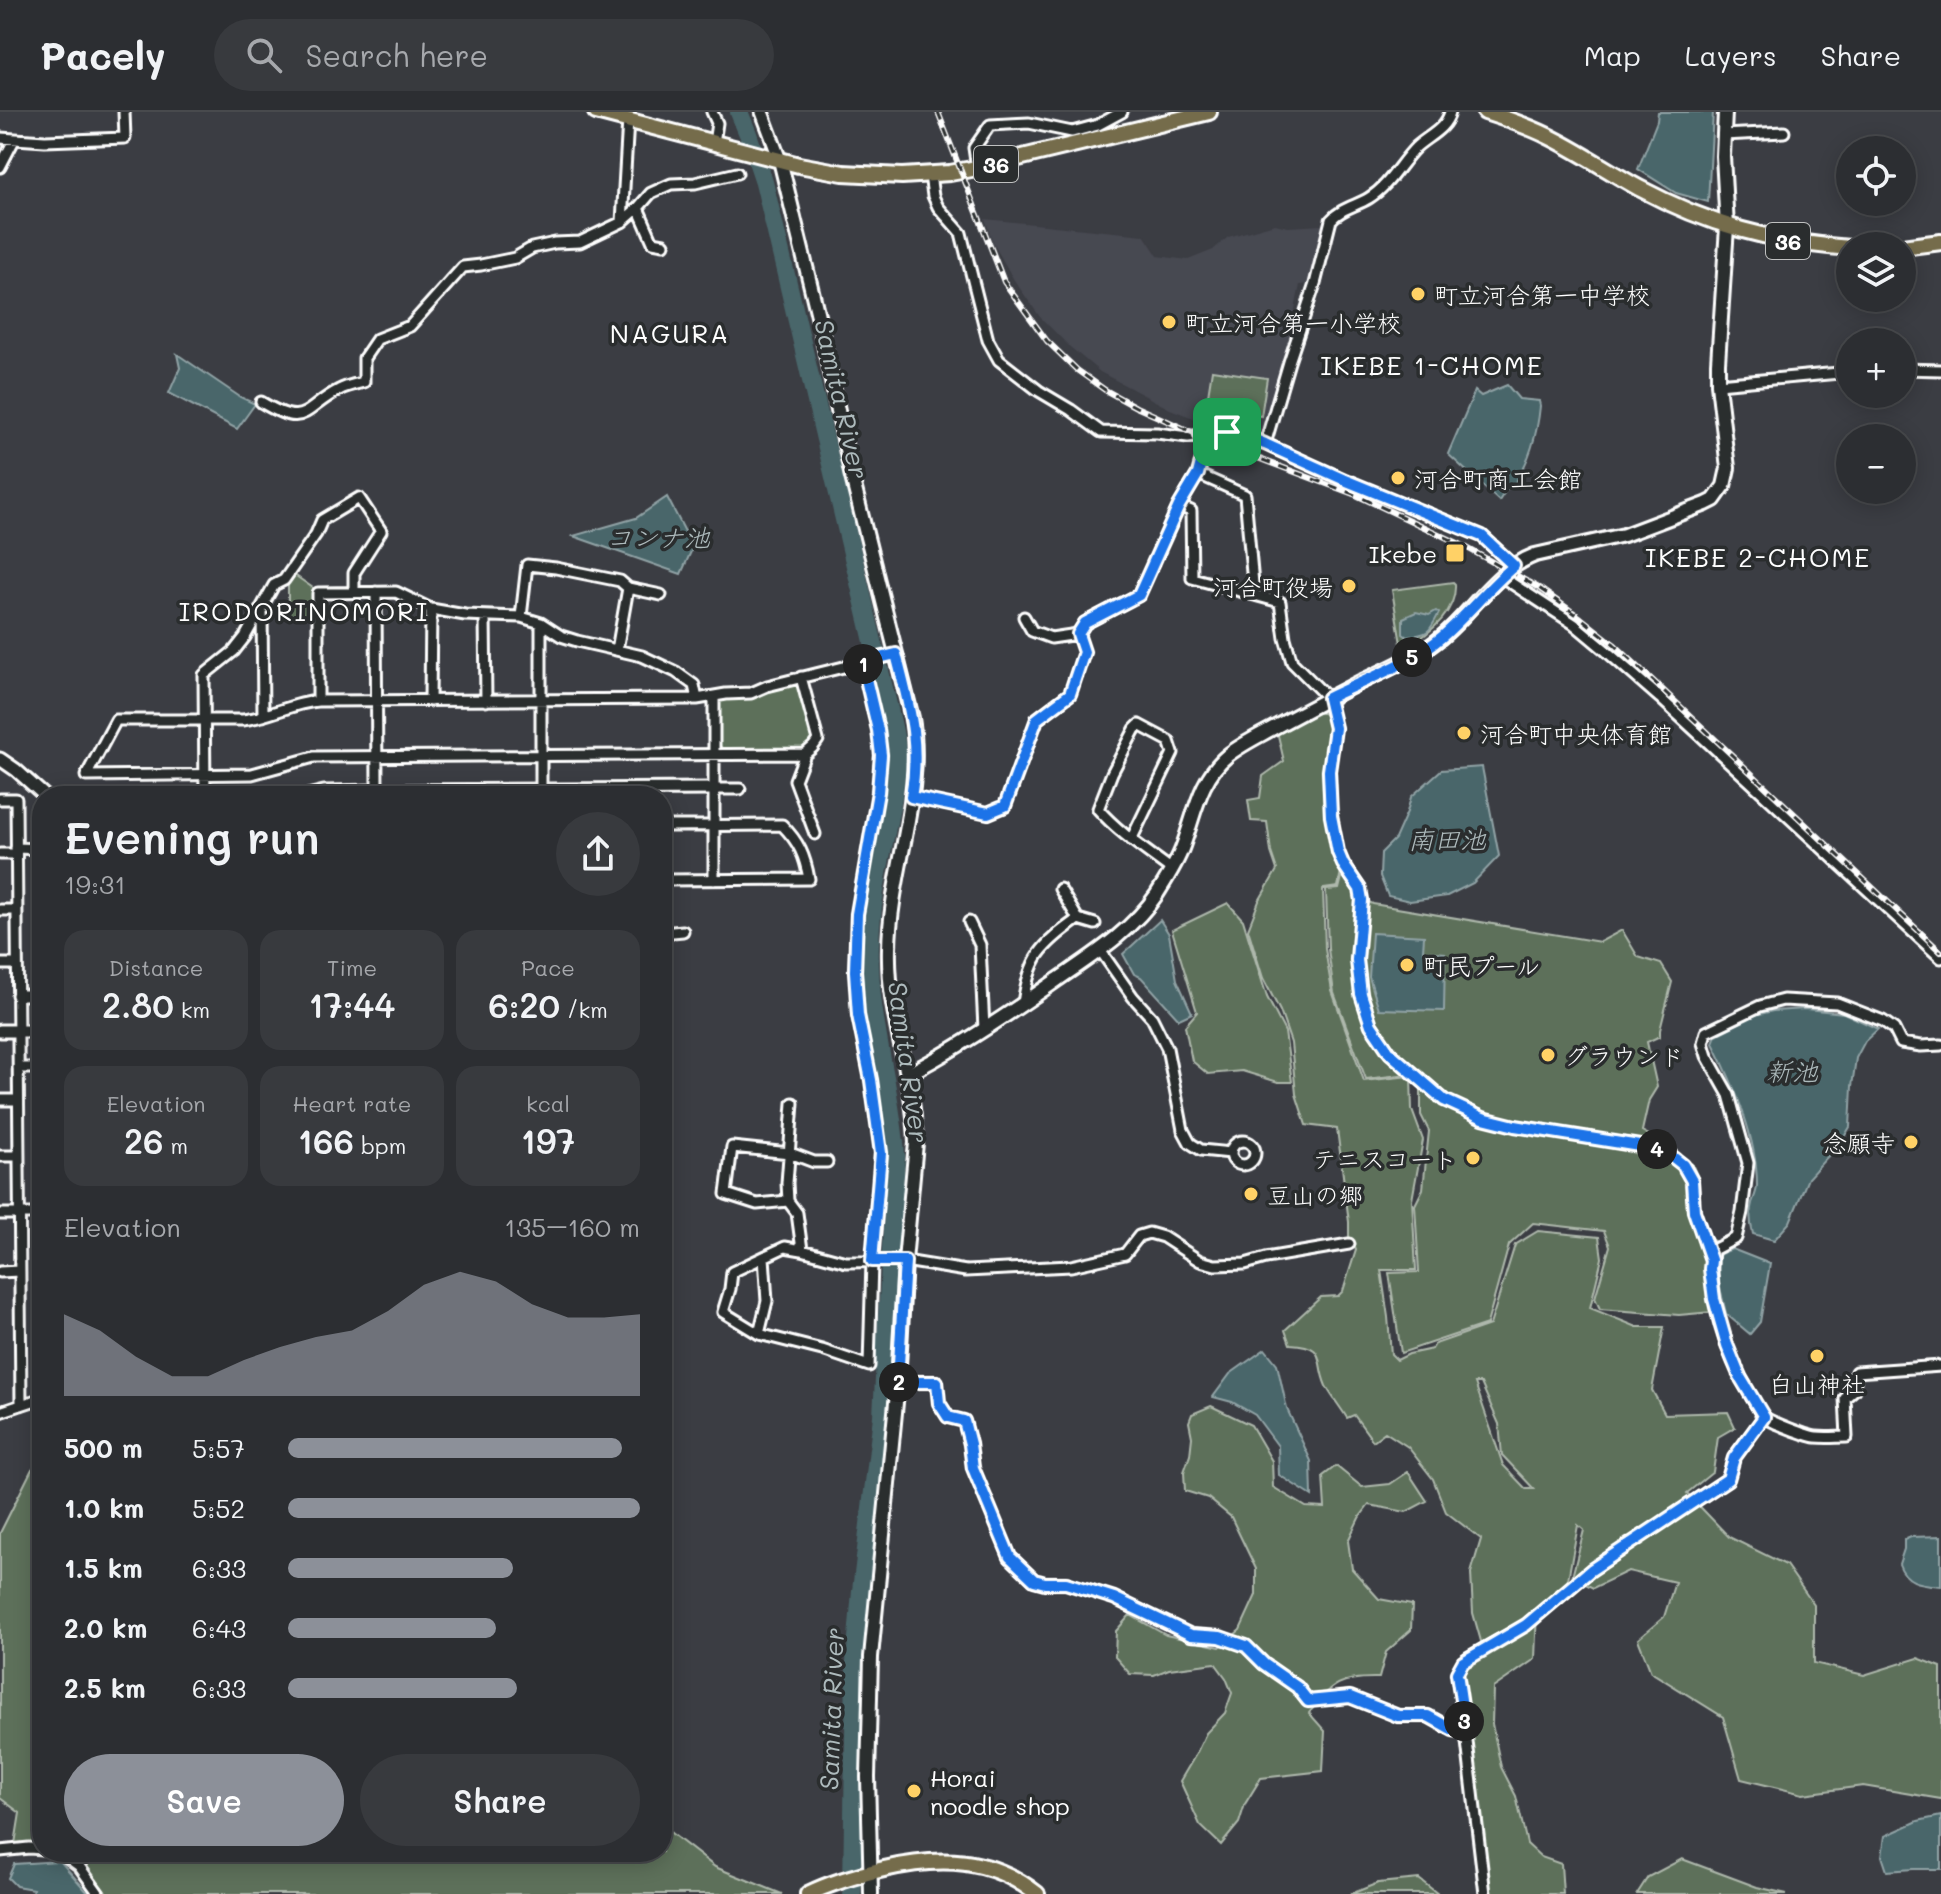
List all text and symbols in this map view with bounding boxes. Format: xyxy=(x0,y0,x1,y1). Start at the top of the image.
search box xyxy=(214,19,774,91)
text: Pacely xyxy=(40,30,166,80)
icon: search xyxy=(242,33,286,77)
text: Search here xyxy=(306,35,488,75)
text: Map xyxy=(1584,37,1641,73)
text: Layers xyxy=(1685,37,1777,73)
text: Share xyxy=(1821,37,1901,73)
map controls xyxy=(1836,136,1916,504)
button: locate xyxy=(1836,136,1916,216)
road number: 36 xyxy=(974,146,1018,182)
road number: 36 xyxy=(1766,223,1810,259)
button: layers xyxy=(1836,232,1916,312)
place label: 町立河合第一中学校 xyxy=(1434,279,1650,310)
marker: 町立河合第一中学校 xyxy=(1409,285,1427,303)
place label: 町立河合第一小学校 xyxy=(1185,307,1401,338)
marker: 町立河合第一小学校 xyxy=(1160,313,1178,331)
district label: NAGURA xyxy=(610,316,730,350)
water label: Samita River xyxy=(807,316,877,482)
button: + xyxy=(1836,328,1916,408)
district label: IKEBE 1-CHOME xyxy=(1320,348,1544,382)
pin xyxy=(1193,398,1261,466)
icon: arrive xyxy=(1205,410,1249,454)
button: − xyxy=(1836,424,1916,504)
place label: 河合町商工会館 xyxy=(1414,463,1582,494)
marker: 河合町商工会館 xyxy=(1389,469,1407,487)
water label: コンナ池 xyxy=(606,520,711,554)
place label: Ikebe xyxy=(1369,538,1437,569)
district label: IKEBE 2-CHOME xyxy=(1645,540,1871,574)
marker: Ikebe xyxy=(1444,542,1466,564)
place label: 河合町役場 xyxy=(1213,571,1333,602)
marker: 河合町役場 xyxy=(1340,577,1358,595)
district label: IRODORINOMORI xyxy=(179,594,429,628)
pin: 5 xyxy=(1392,637,1432,677)
text: 5 xyxy=(1406,642,1418,671)
pin: 1 xyxy=(843,644,883,684)
text: 1 xyxy=(858,649,868,678)
place label: 河合町中央体育館 xyxy=(1480,718,1672,749)
marker: 河合町中央体育館 xyxy=(1455,724,1473,742)
text: Evening run xyxy=(64,808,319,865)
button: share xyxy=(556,812,640,896)
water label: 南田池 xyxy=(1408,822,1487,856)
text: 19:31 xyxy=(64,867,126,901)
place label: 町民プール xyxy=(1423,950,1540,981)
text: Distance xyxy=(109,953,203,982)
text: Time xyxy=(327,953,377,982)
text: Pace xyxy=(521,953,575,982)
marker: 町民プール xyxy=(1398,956,1416,974)
water label: Samita River xyxy=(881,979,937,1145)
text: 2.80 xyxy=(102,982,174,1027)
text: 17:44 xyxy=(309,982,395,1027)
text: 6:20 xyxy=(488,982,560,1027)
text: km xyxy=(174,995,210,1024)
text: /km xyxy=(560,995,608,1024)
place label: グラウンド xyxy=(1564,1040,1684,1071)
marker: グラウンド xyxy=(1539,1046,1557,1064)
water label: 新池 xyxy=(1766,1054,1819,1088)
text: Elevation xyxy=(107,1089,205,1118)
text: Heart rate xyxy=(293,1089,411,1118)
text: kcal xyxy=(526,1089,570,1118)
text: 26 xyxy=(124,1118,163,1163)
text: 166 xyxy=(298,1118,354,1163)
text: 197 xyxy=(521,1118,575,1163)
place label: 念願寺 xyxy=(1823,1127,1895,1158)
pin: 4 xyxy=(1637,1129,1677,1169)
text: m xyxy=(163,1131,188,1160)
text: bpm xyxy=(354,1131,406,1160)
marker: 念願寺 xyxy=(1902,1133,1920,1151)
text: 4 xyxy=(1650,1134,1664,1163)
place label: テニスコート xyxy=(1313,1143,1457,1174)
marker: テニスコート xyxy=(1464,1149,1482,1167)
place label: 豆山の郷 xyxy=(1267,1179,1363,1210)
marker: 豆山の郷 xyxy=(1242,1185,1260,1203)
text: Elevation xyxy=(64,1210,181,1244)
text: 135–160 m xyxy=(504,1210,640,1244)
marker: 白山神社 xyxy=(1808,1347,1826,1365)
pin: 2 xyxy=(879,1362,919,1402)
text: 2 xyxy=(893,1367,905,1396)
place label: 白山神社 xyxy=(1769,1368,1865,1399)
text: 500 m xyxy=(64,1431,143,1465)
text: 5:57 xyxy=(192,1431,245,1465)
text: 1.0 km xyxy=(64,1491,144,1525)
text: 5:52 xyxy=(192,1491,245,1525)
text: 1.5 km xyxy=(64,1551,143,1585)
text: 6:33 xyxy=(192,1551,246,1585)
text: 2.0 km xyxy=(64,1611,147,1645)
text: 6:43 xyxy=(192,1611,246,1645)
water label: Samita River xyxy=(811,1627,851,1791)
text: 2.5 km xyxy=(64,1671,146,1705)
text: 6:33 xyxy=(192,1671,246,1705)
pin: 3 xyxy=(1444,1701,1484,1741)
text: 3 xyxy=(1457,1706,1471,1735)
button: Save xyxy=(64,1754,344,1846)
button: Share xyxy=(360,1754,640,1846)
place label: Horai noodle shop xyxy=(930,1762,1070,1821)
marker: Horai noodle shop xyxy=(905,1782,923,1800)

